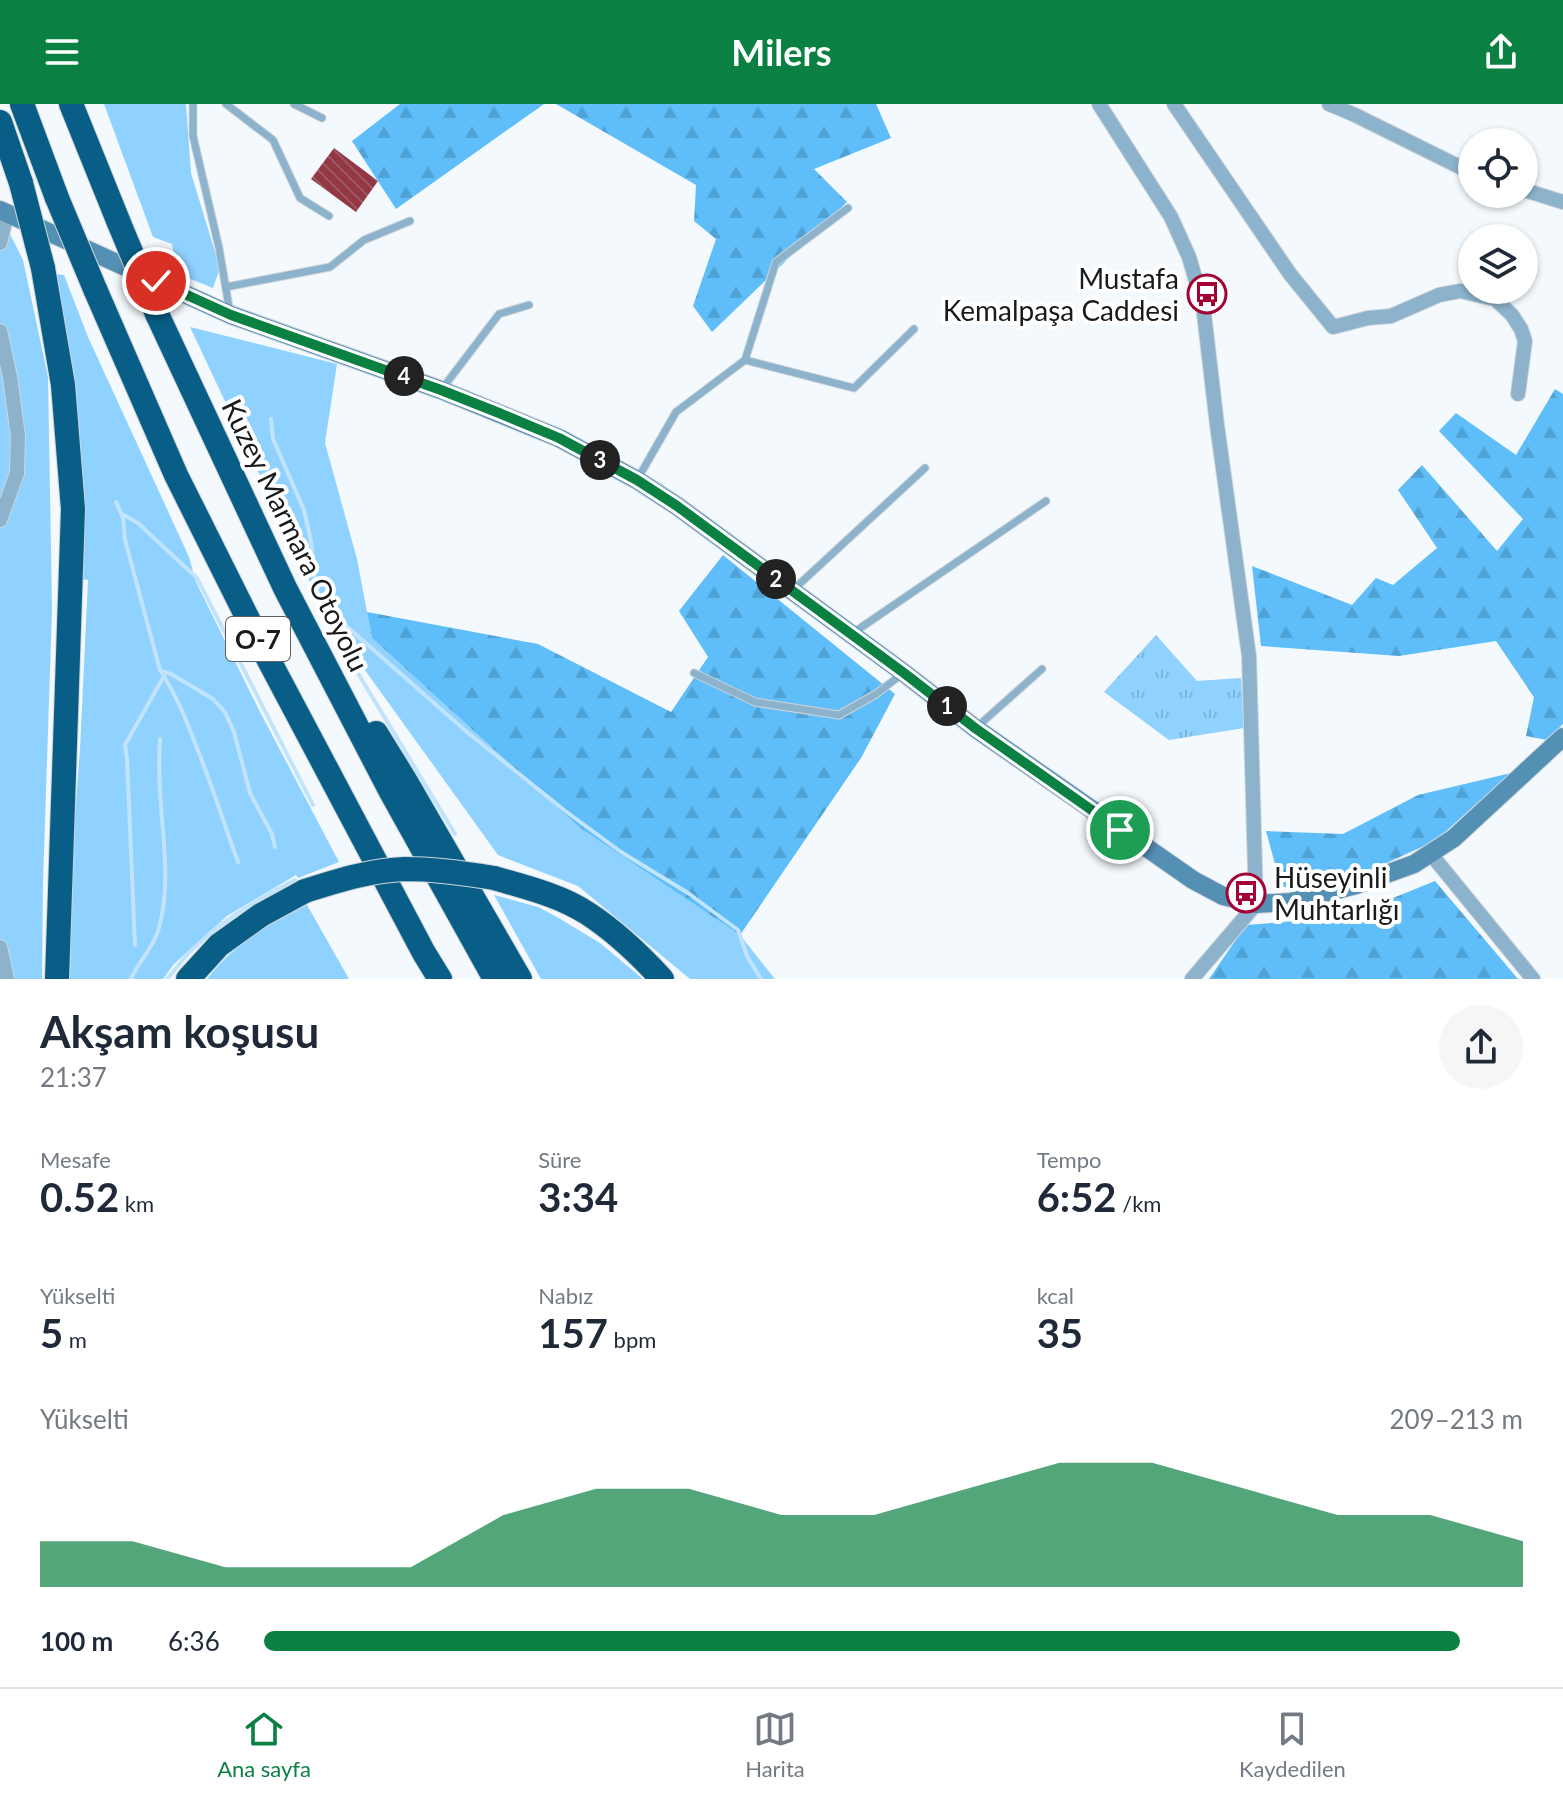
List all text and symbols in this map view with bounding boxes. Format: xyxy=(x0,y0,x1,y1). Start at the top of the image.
icon: menu xyxy=(40,30,84,74)
text: Milers xyxy=(731,30,832,74)
icon: share xyxy=(1479,30,1523,74)
map controls xyxy=(1458,128,1538,304)
button: locate xyxy=(1458,128,1538,208)
button: layers xyxy=(1458,224,1538,304)
pin xyxy=(122,247,190,315)
icon: check xyxy=(134,259,178,303)
place label: Mustafa Kemalpaşa Caddesi xyxy=(943,261,1179,327)
bus stop icon: Mustafa Kemalpaşa Caddesi xyxy=(1186,273,1228,315)
pin: 4 xyxy=(384,356,424,396)
text: 4 xyxy=(398,362,410,389)
street label: Kuzey Marmara Otoyolu xyxy=(215,393,377,677)
pin: 3 xyxy=(580,440,620,480)
text: 3 xyxy=(594,446,606,473)
pin: 2 xyxy=(756,559,796,599)
text: 2 xyxy=(770,565,782,592)
road number: O-7 xyxy=(226,617,290,661)
pin: 1 xyxy=(927,686,967,726)
text: 1 xyxy=(941,692,953,719)
pin xyxy=(1086,796,1154,864)
icon: arrive xyxy=(1098,808,1142,852)
place label: Hüseyinli Muhtarlığı xyxy=(1274,860,1400,926)
bus stop icon: Hüseyinli Muhtarlığı xyxy=(1225,872,1267,914)
text: Akşam koşusu xyxy=(40,1005,319,1057)
button: share xyxy=(1439,1005,1523,1089)
text: 21:37 xyxy=(40,1061,107,1093)
text: Mesafe xyxy=(40,1146,111,1173)
text: Süre xyxy=(538,1146,581,1173)
text: Tempo xyxy=(1037,1146,1101,1173)
text: 0.52 xyxy=(40,1173,119,1221)
text: 3:34 xyxy=(538,1173,618,1221)
text: 6:52 xyxy=(1037,1173,1117,1221)
text: km xyxy=(119,1190,154,1217)
text: /km xyxy=(1117,1190,1161,1217)
text: Yükselti xyxy=(40,1282,115,1309)
text: Nabız xyxy=(538,1282,593,1309)
text: kcal xyxy=(1037,1282,1074,1309)
text: 5 xyxy=(40,1309,63,1357)
text: 157 xyxy=(538,1309,608,1357)
text: 35 xyxy=(1037,1309,1083,1357)
text: m xyxy=(63,1326,87,1353)
text: bpm xyxy=(608,1326,656,1353)
text: Yükselti xyxy=(40,1403,129,1435)
text: 209–213 m xyxy=(1389,1403,1523,1435)
text: 100 m xyxy=(40,1625,113,1657)
text: 6:36 xyxy=(168,1625,220,1657)
tab: Ana sayfa xyxy=(217,1707,311,1782)
tab: Harita xyxy=(745,1707,805,1782)
tab: Kaydedilen xyxy=(1239,1707,1346,1782)

